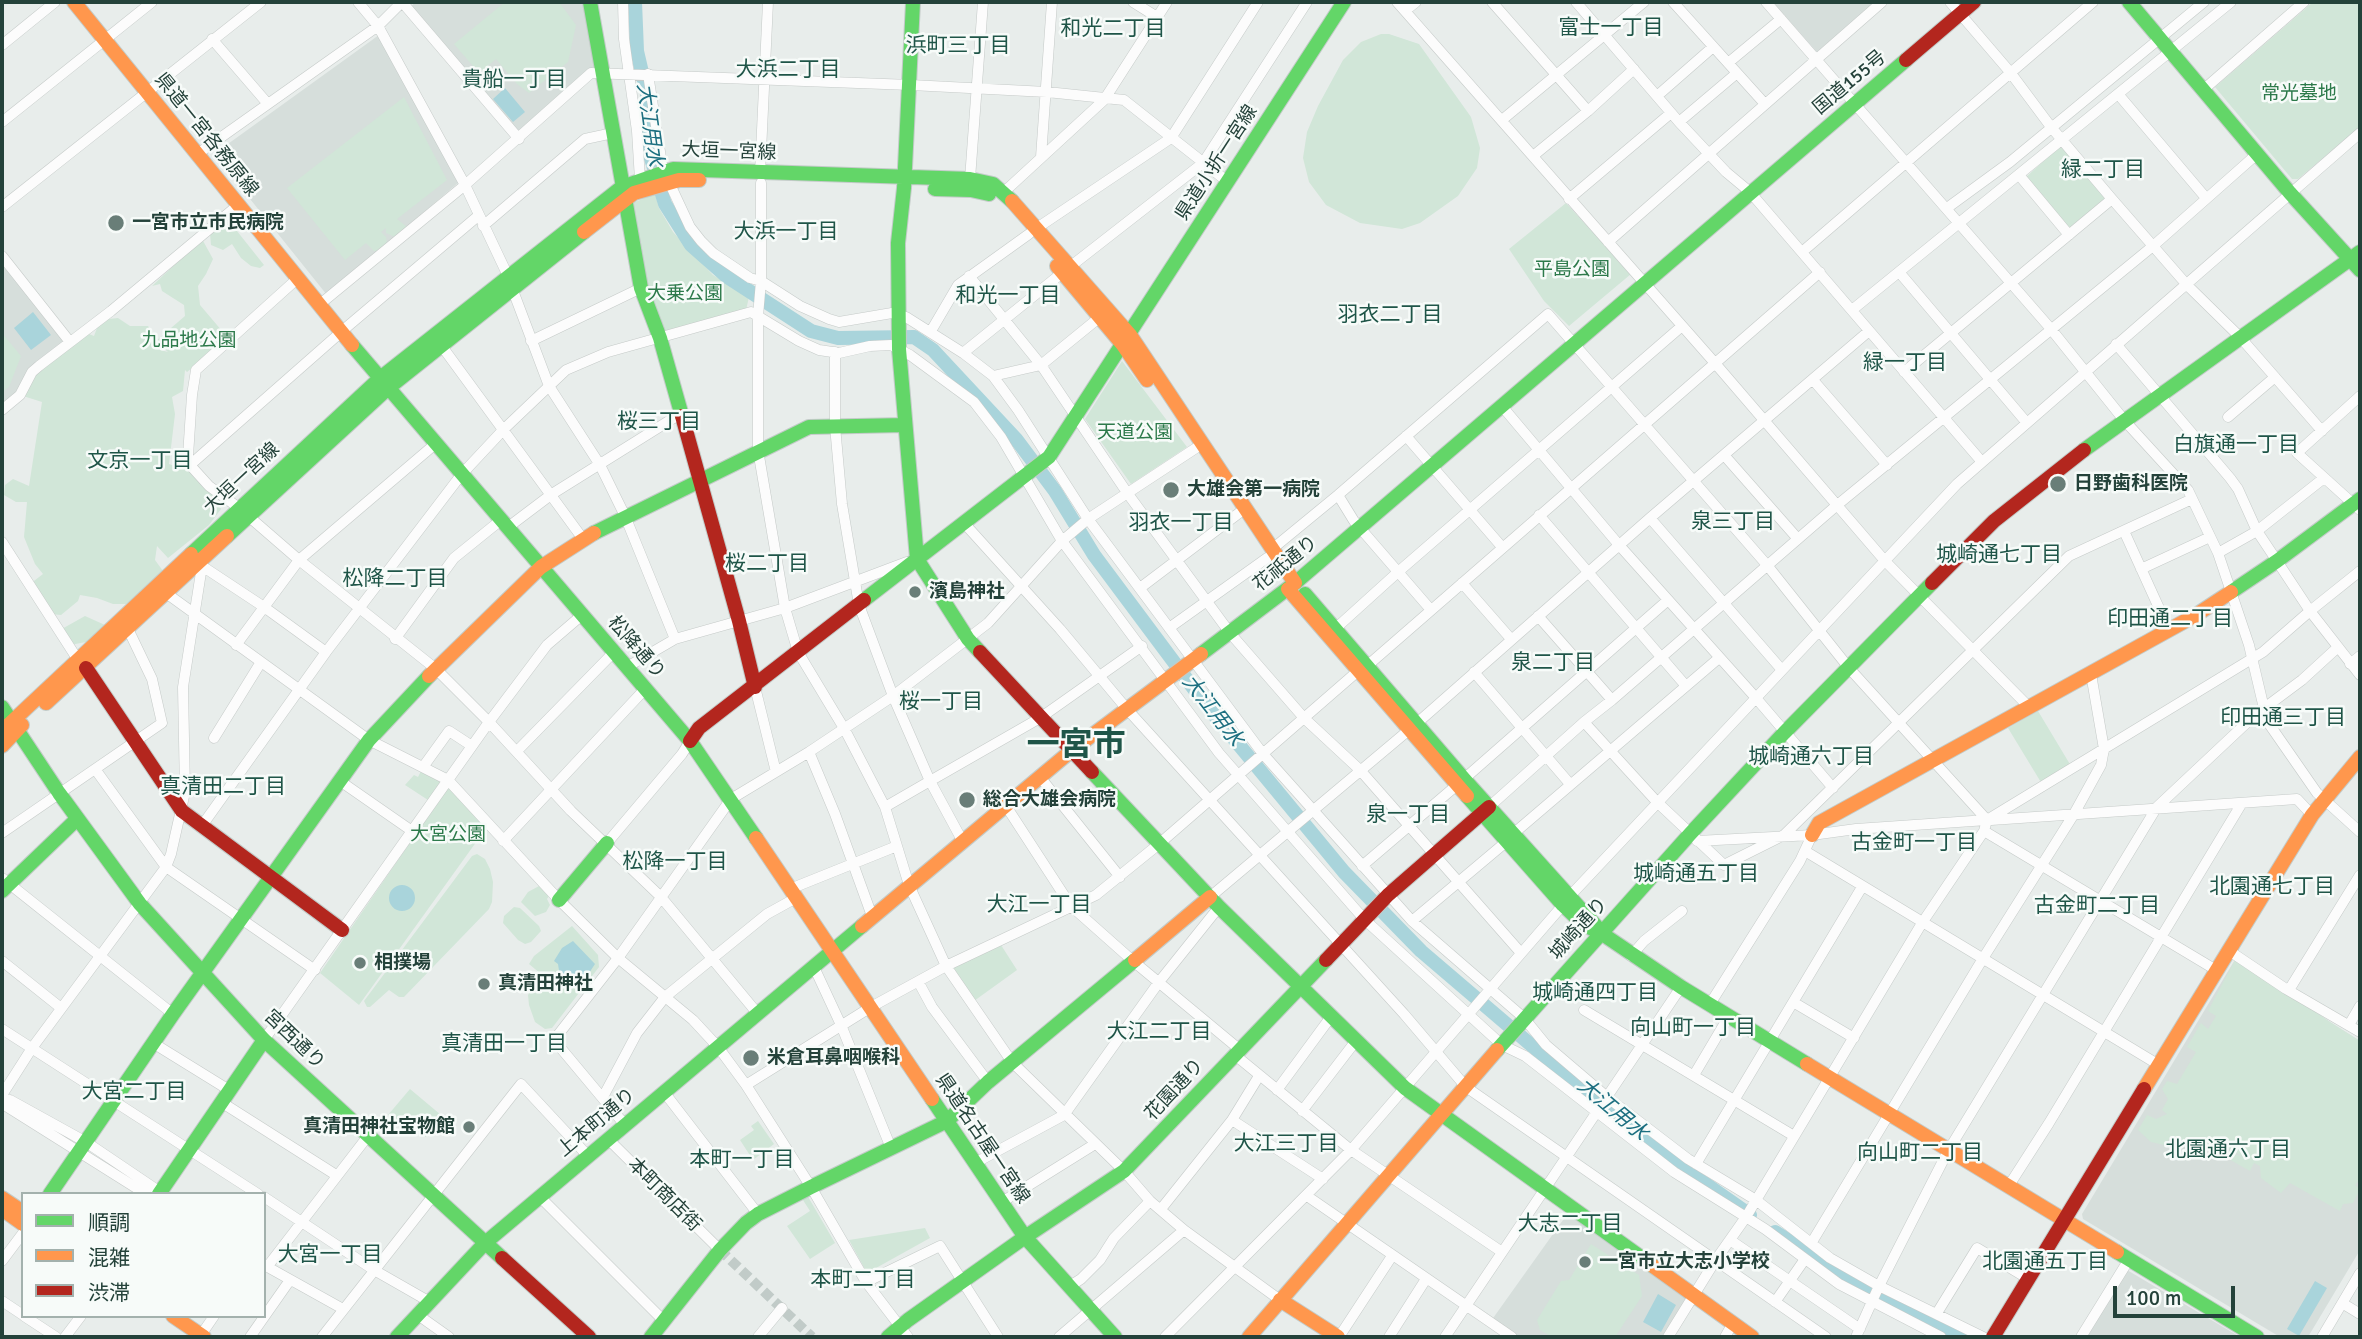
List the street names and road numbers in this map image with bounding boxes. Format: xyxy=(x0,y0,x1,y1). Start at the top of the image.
street label: 国道155号 xyxy=(1809,46,1891,120)
street label: 県道一宮各務原線 xyxy=(149,69,263,201)
street label: 県道小折一宮線 xyxy=(1171,101,1263,225)
street label: 大垣一宮線 xyxy=(681,139,777,165)
street label: 大垣一宮線 xyxy=(199,438,285,520)
street label: 花祇通り xyxy=(1249,531,1323,597)
street label: 松降通り xyxy=(602,612,670,684)
street label: 城崎通り xyxy=(1545,893,1613,965)
street label: 宮西通り xyxy=(259,1005,329,1075)
street label: 花園通り xyxy=(1141,1054,1209,1126)
street label: 県道名古屋一宮線 xyxy=(930,1070,1034,1208)
street label: 上本町通り xyxy=(553,1084,641,1162)
street label: 本町商店街 xyxy=(622,1153,706,1237)

